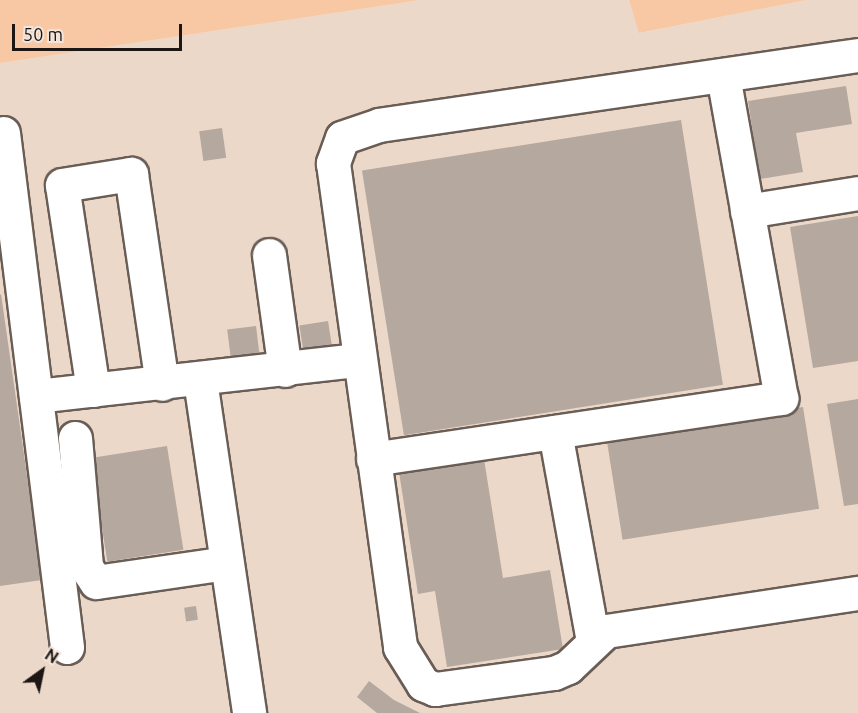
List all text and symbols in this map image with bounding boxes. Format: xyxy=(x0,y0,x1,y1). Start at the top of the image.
scale bar xyxy=(15,12,184,50)
text: 50 m xyxy=(23,24,63,44)
north arrow xyxy=(12,641,72,701)
text: N xyxy=(42,645,62,667)

